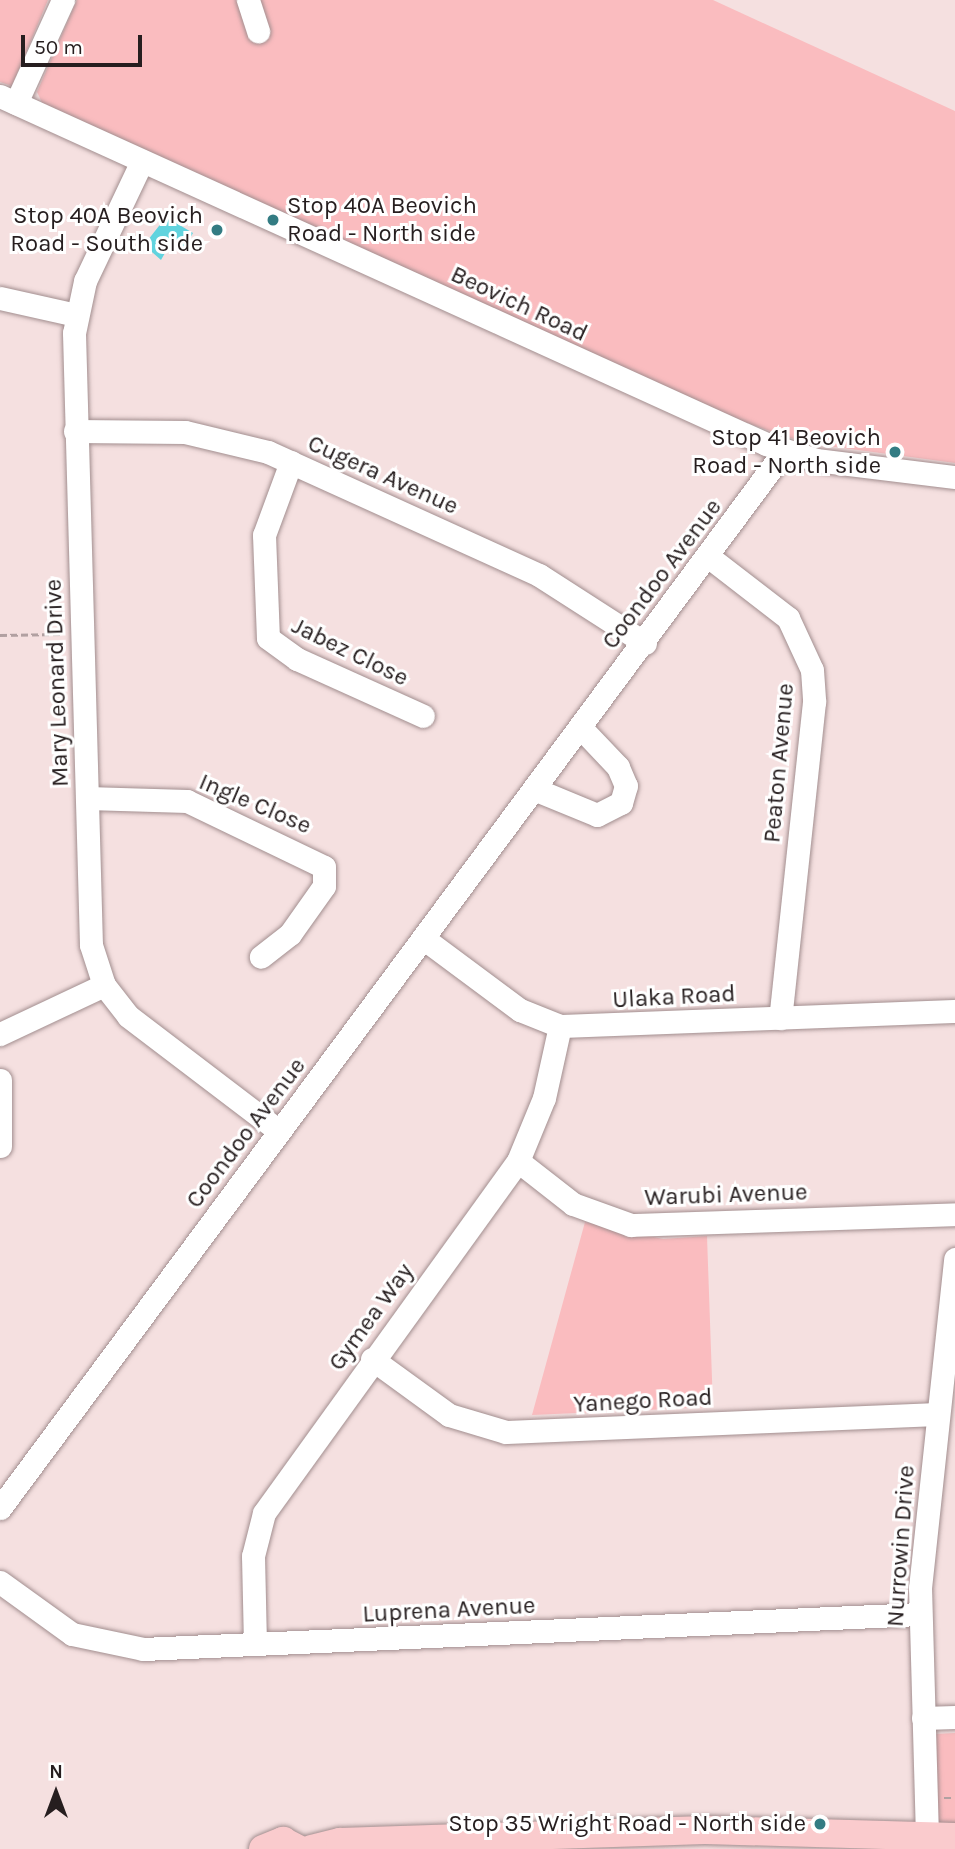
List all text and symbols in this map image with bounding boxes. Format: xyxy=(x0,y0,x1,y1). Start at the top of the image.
scale bar xyxy=(24,21,145,65)
text: 50 m xyxy=(34,35,83,59)
place label: Stop 40A Beovich Road - North side xyxy=(287,192,477,248)
place label: Stop 40A Beovich Road - South side xyxy=(10,202,203,258)
marker: Stop 40A Beovich Road - North side xyxy=(265,212,281,228)
marker: Stop 40A Beovich Road - South side xyxy=(209,222,225,238)
street label: Beovich Road xyxy=(446,260,592,348)
place label: Stop 41 Beovich Road - North side xyxy=(692,424,881,480)
street label: Cugera Avenue xyxy=(303,429,463,521)
marker: Stop 41 Beovich Road - North side xyxy=(887,444,903,460)
street label: Coondoo Avenue xyxy=(596,493,728,655)
street label: Mary Leonard Drive xyxy=(39,579,75,787)
street label: Jabez Close xyxy=(287,611,413,693)
street label: Peaton Avenue xyxy=(758,682,800,844)
street label: Ingle Close xyxy=(195,768,315,840)
street label: Ulaka Road xyxy=(612,979,736,1015)
street label: Coondoo Avenue xyxy=(180,1052,312,1214)
street label: Warubi Avenue xyxy=(644,1178,808,1212)
street label: Gymea Way xyxy=(322,1258,420,1376)
street label: Yanego Road xyxy=(573,1383,713,1419)
street label: Nurrowin Drive xyxy=(881,1464,921,1628)
street label: Luprena Avenue xyxy=(362,1591,536,1629)
north arrow xyxy=(21,1758,91,1828)
text: N xyxy=(49,1761,63,1783)
place label: Stop 35 Wright Road - North side xyxy=(448,1810,806,1838)
marker: Stop 35 Wright Road - North side xyxy=(812,1816,828,1832)

